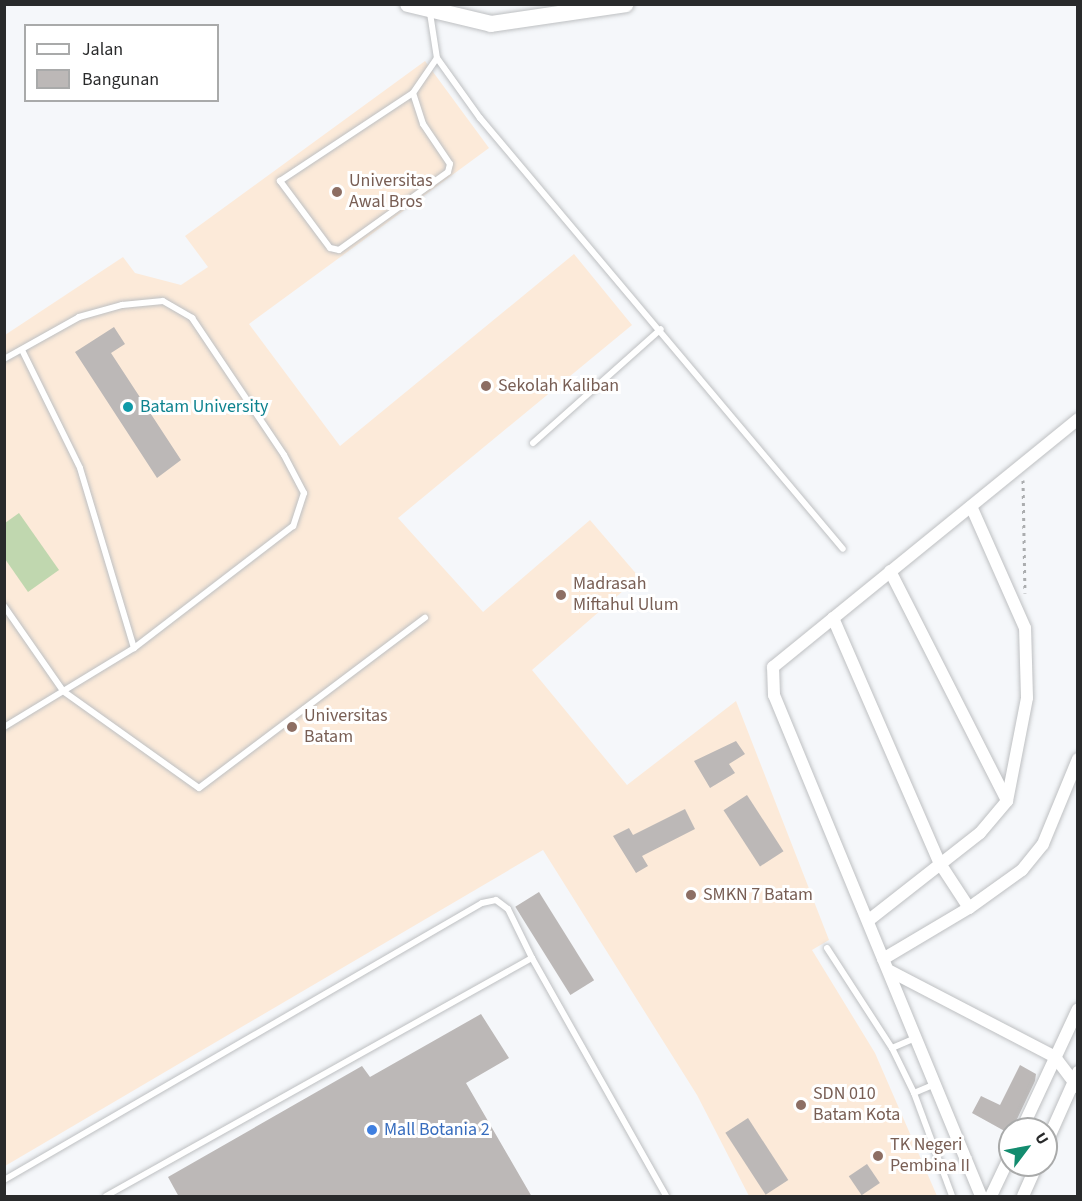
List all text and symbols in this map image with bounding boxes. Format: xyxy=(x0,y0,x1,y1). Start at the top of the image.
legend xyxy=(24,24,219,102)
text: Jalan xyxy=(82,37,123,62)
text: Bangunan xyxy=(82,67,159,92)
place label: Universitas Awal Bros xyxy=(349,171,433,213)
marker: Universitas Awal Bros xyxy=(330,185,344,199)
place label: Sekolah Kaliban xyxy=(498,375,619,397)
marker: Sekolah Kaliban xyxy=(479,379,493,393)
place label: Batam University xyxy=(140,396,268,418)
marker: Batam University xyxy=(121,400,135,414)
place label: Madrasah Miftahul Ulum xyxy=(573,574,679,616)
marker: Madrasah Miftahul Ulum xyxy=(554,588,568,602)
place label: Universitas Batam xyxy=(304,706,388,748)
marker: Universitas Batam xyxy=(285,720,299,734)
place label: SMKN 7 Batam xyxy=(703,884,813,906)
marker: SMKN 7 Batam xyxy=(684,888,698,902)
place label: SDN 010 Batam Kota xyxy=(813,1084,900,1126)
marker: SDN 010 Batam Kota xyxy=(794,1098,808,1112)
north arrow xyxy=(998,1117,1058,1177)
place label: Mall Botania 2 xyxy=(384,1119,490,1141)
marker: Mall Botania 2 xyxy=(365,1123,379,1137)
text: U xyxy=(1029,1128,1054,1149)
place label: TK Negeri Pembina II xyxy=(890,1135,970,1178)
marker: TK Negeri Pembina II xyxy=(871,1149,885,1163)

